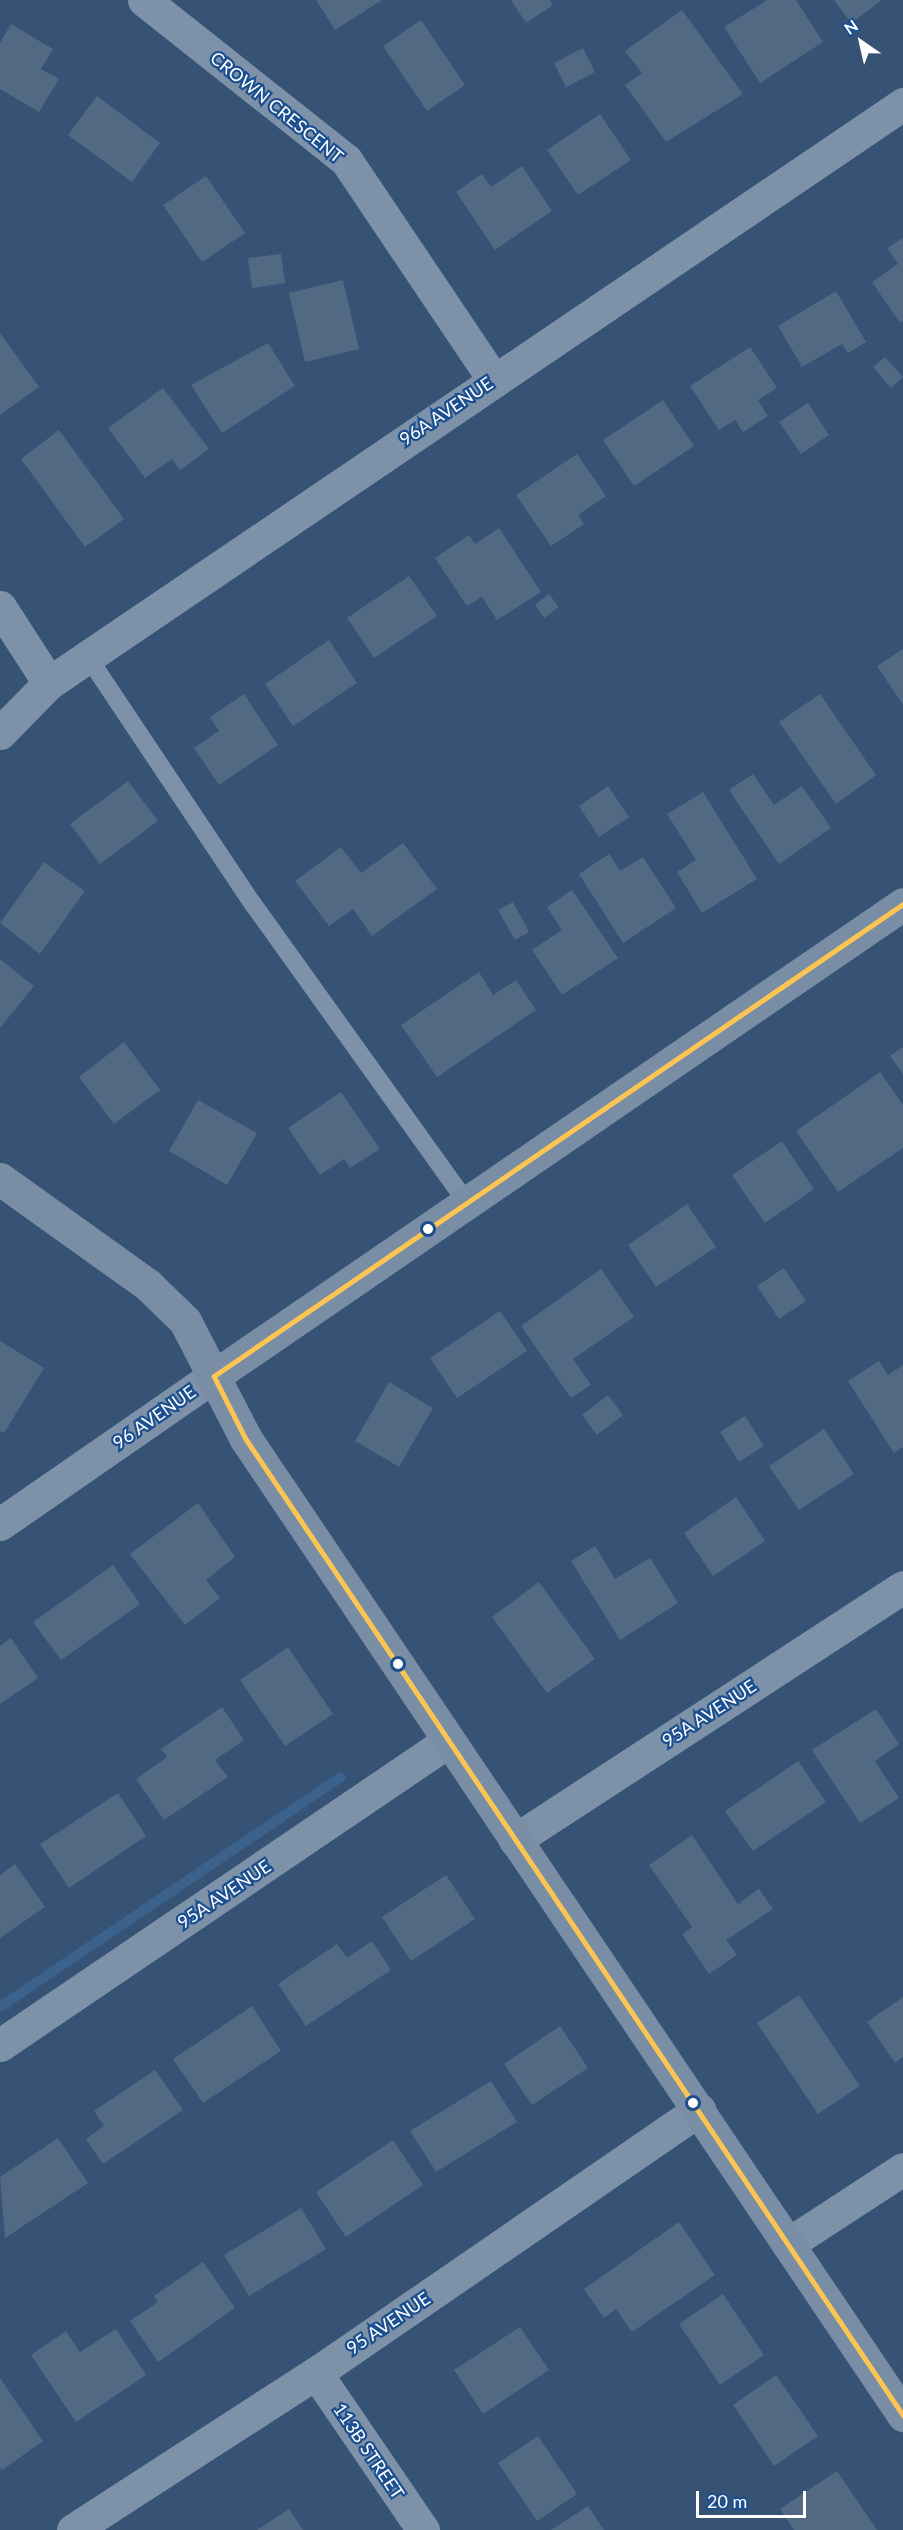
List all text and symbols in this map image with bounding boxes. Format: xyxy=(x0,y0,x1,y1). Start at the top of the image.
north arrow xyxy=(831,12,891,72)
text: N xyxy=(840,15,861,38)
street label: CROWN CRESCENT xyxy=(206,47,348,167)
street label: 96A AVENUE xyxy=(395,372,497,450)
unlabelled marker xyxy=(422,1223,434,1235)
street label: 96 AVENUE xyxy=(108,1380,200,1454)
unlabelled marker xyxy=(392,1658,404,1670)
street label: 95A AVENUE xyxy=(657,1674,761,1752)
street label: 95A AVENUE xyxy=(173,1855,275,1933)
unlabelled marker xyxy=(687,2097,699,2109)
street label: 95 AVENUE xyxy=(342,2287,434,2359)
street label: 113B STREET xyxy=(329,2399,409,2503)
scale bar xyxy=(699,2479,808,2517)
text: 20 m xyxy=(707,2490,747,2512)

